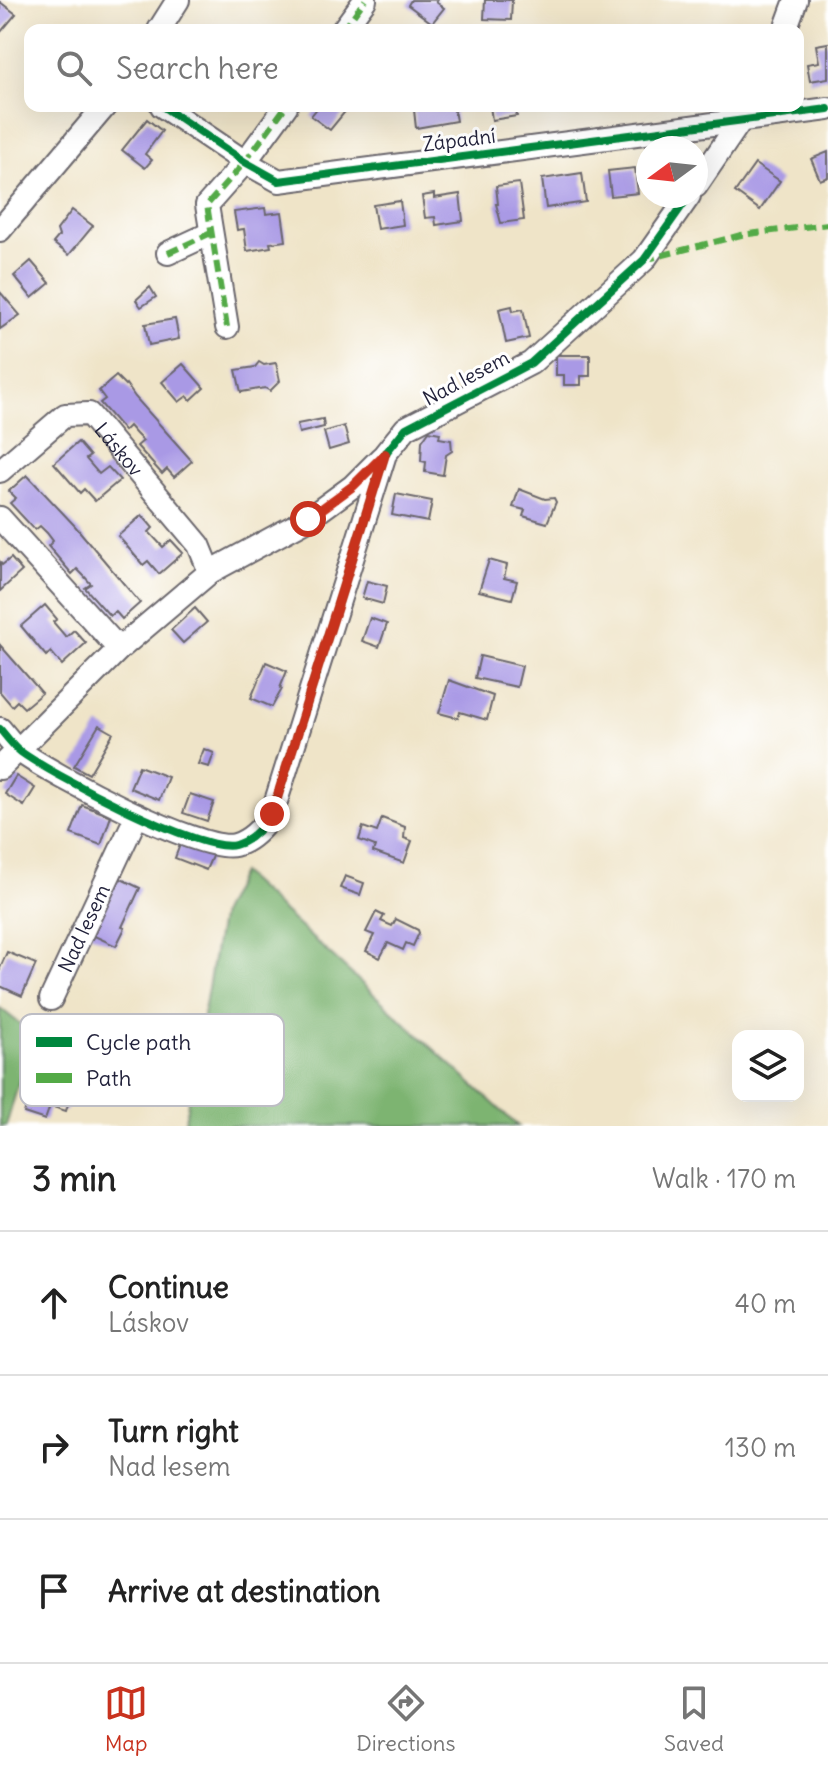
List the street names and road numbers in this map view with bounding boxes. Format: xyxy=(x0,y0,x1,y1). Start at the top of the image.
street label: Západní xyxy=(421,123,497,156)
street label: Nad lesem xyxy=(418,344,513,411)
street label: Láskov xyxy=(89,417,149,481)
street label: Nad lesem xyxy=(52,880,115,976)

